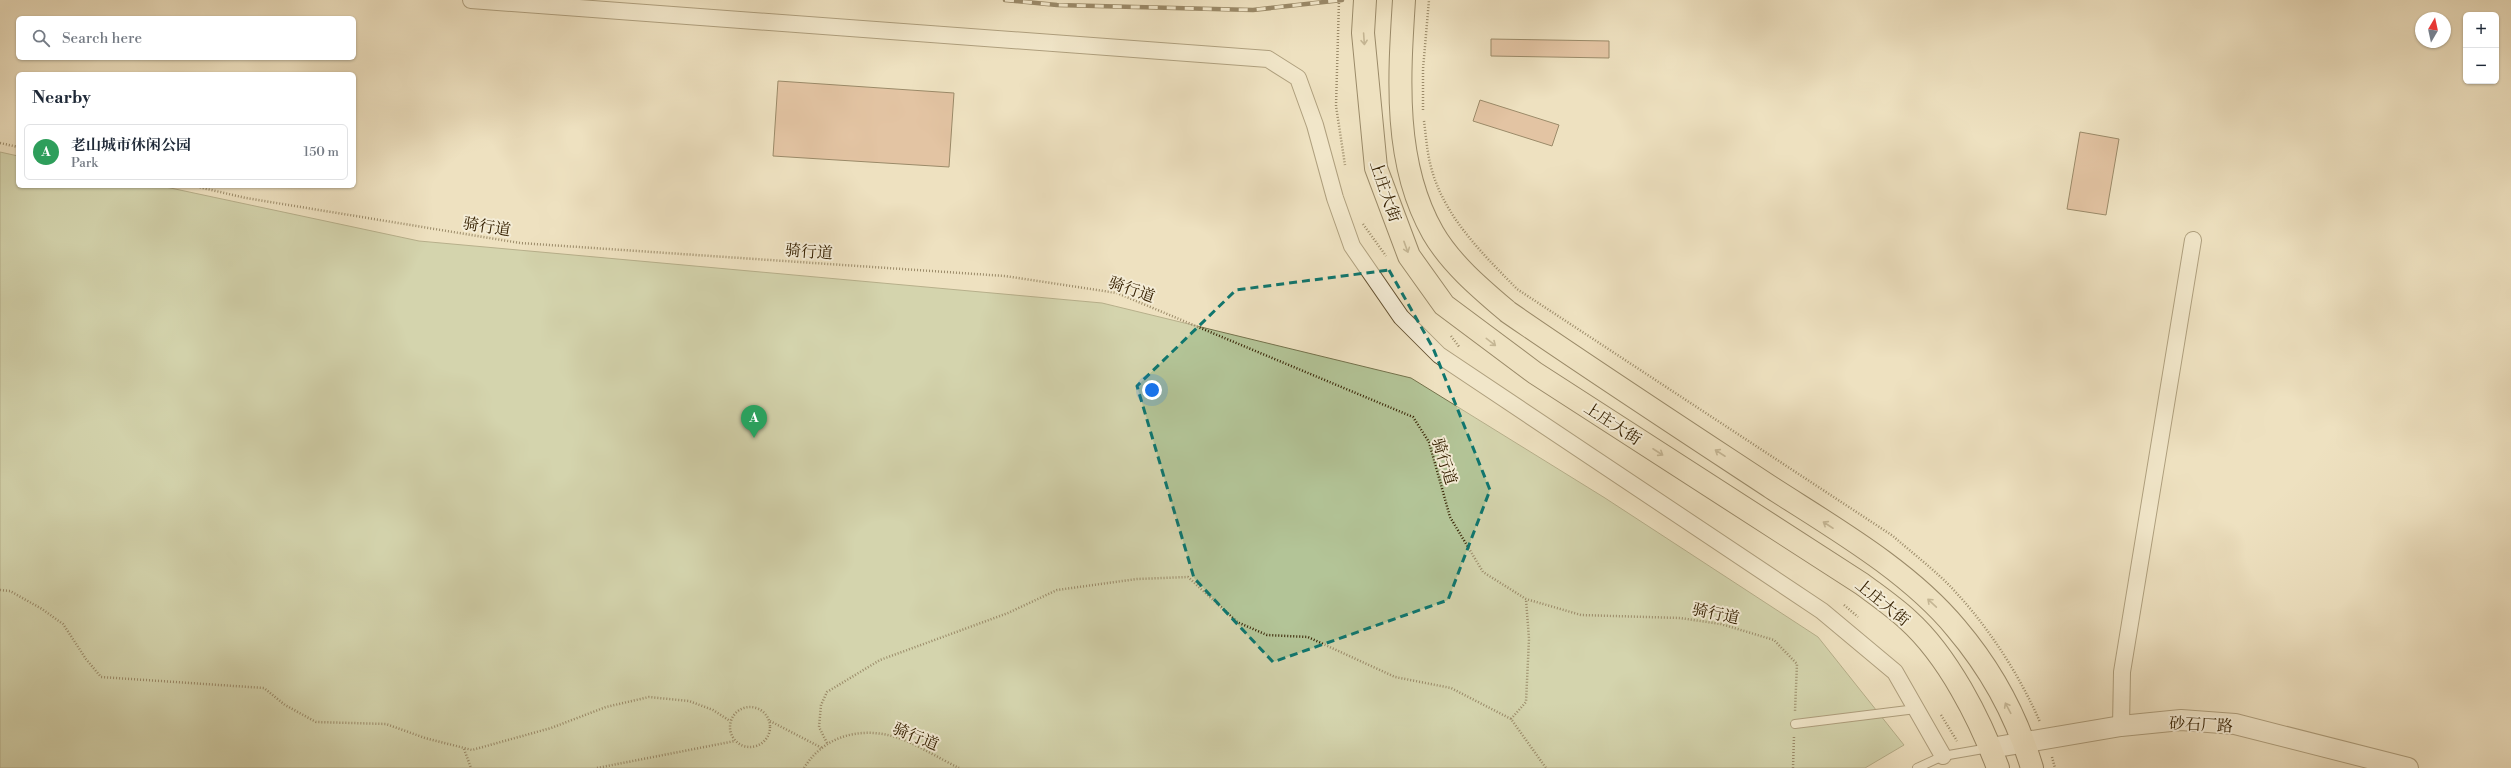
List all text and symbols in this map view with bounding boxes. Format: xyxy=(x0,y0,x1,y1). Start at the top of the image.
north arrow xyxy=(2415,12,2451,48)
map controls xyxy=(2463,12,2499,84)
button: + xyxy=(2463,12,2499,48)
search box xyxy=(16,16,356,60)
icon: search xyxy=(30,27,52,49)
text: Search here xyxy=(62,29,142,48)
one-way arrow xyxy=(1360,32,1367,45)
button: − xyxy=(2463,48,2499,84)
text: Nearby xyxy=(32,87,91,109)
text: 老山城市休闲公园 xyxy=(71,136,191,155)
text: A xyxy=(41,144,51,160)
text: 150 m xyxy=(304,144,339,160)
text: Park xyxy=(71,155,98,171)
street label: 上庄大街 xyxy=(1365,158,1405,225)
street label: 骑行道 xyxy=(462,213,512,241)
street label: 骑行道 xyxy=(784,240,834,264)
one-way arrow xyxy=(1402,240,1410,252)
street label: 骑行道 xyxy=(1106,273,1158,307)
one-way arrow xyxy=(1486,338,1497,346)
your location xyxy=(1142,380,1162,400)
street label: 上庄大街 xyxy=(1580,398,1645,450)
pin: A xyxy=(741,405,767,438)
street label: 骑行道 xyxy=(1427,435,1461,487)
one-way arrow xyxy=(1652,448,1663,456)
one-way arrow xyxy=(1714,449,1725,458)
one-way arrow xyxy=(1823,521,1834,529)
street label: 上庄大街 xyxy=(1851,575,1914,631)
one-way arrow xyxy=(1927,598,1937,608)
street label: 骑行道 xyxy=(1690,599,1741,629)
one-way arrow xyxy=(2004,702,2011,714)
street label: 砂石厂路 xyxy=(2168,713,2233,737)
street label: 骑行道 xyxy=(890,719,942,755)

